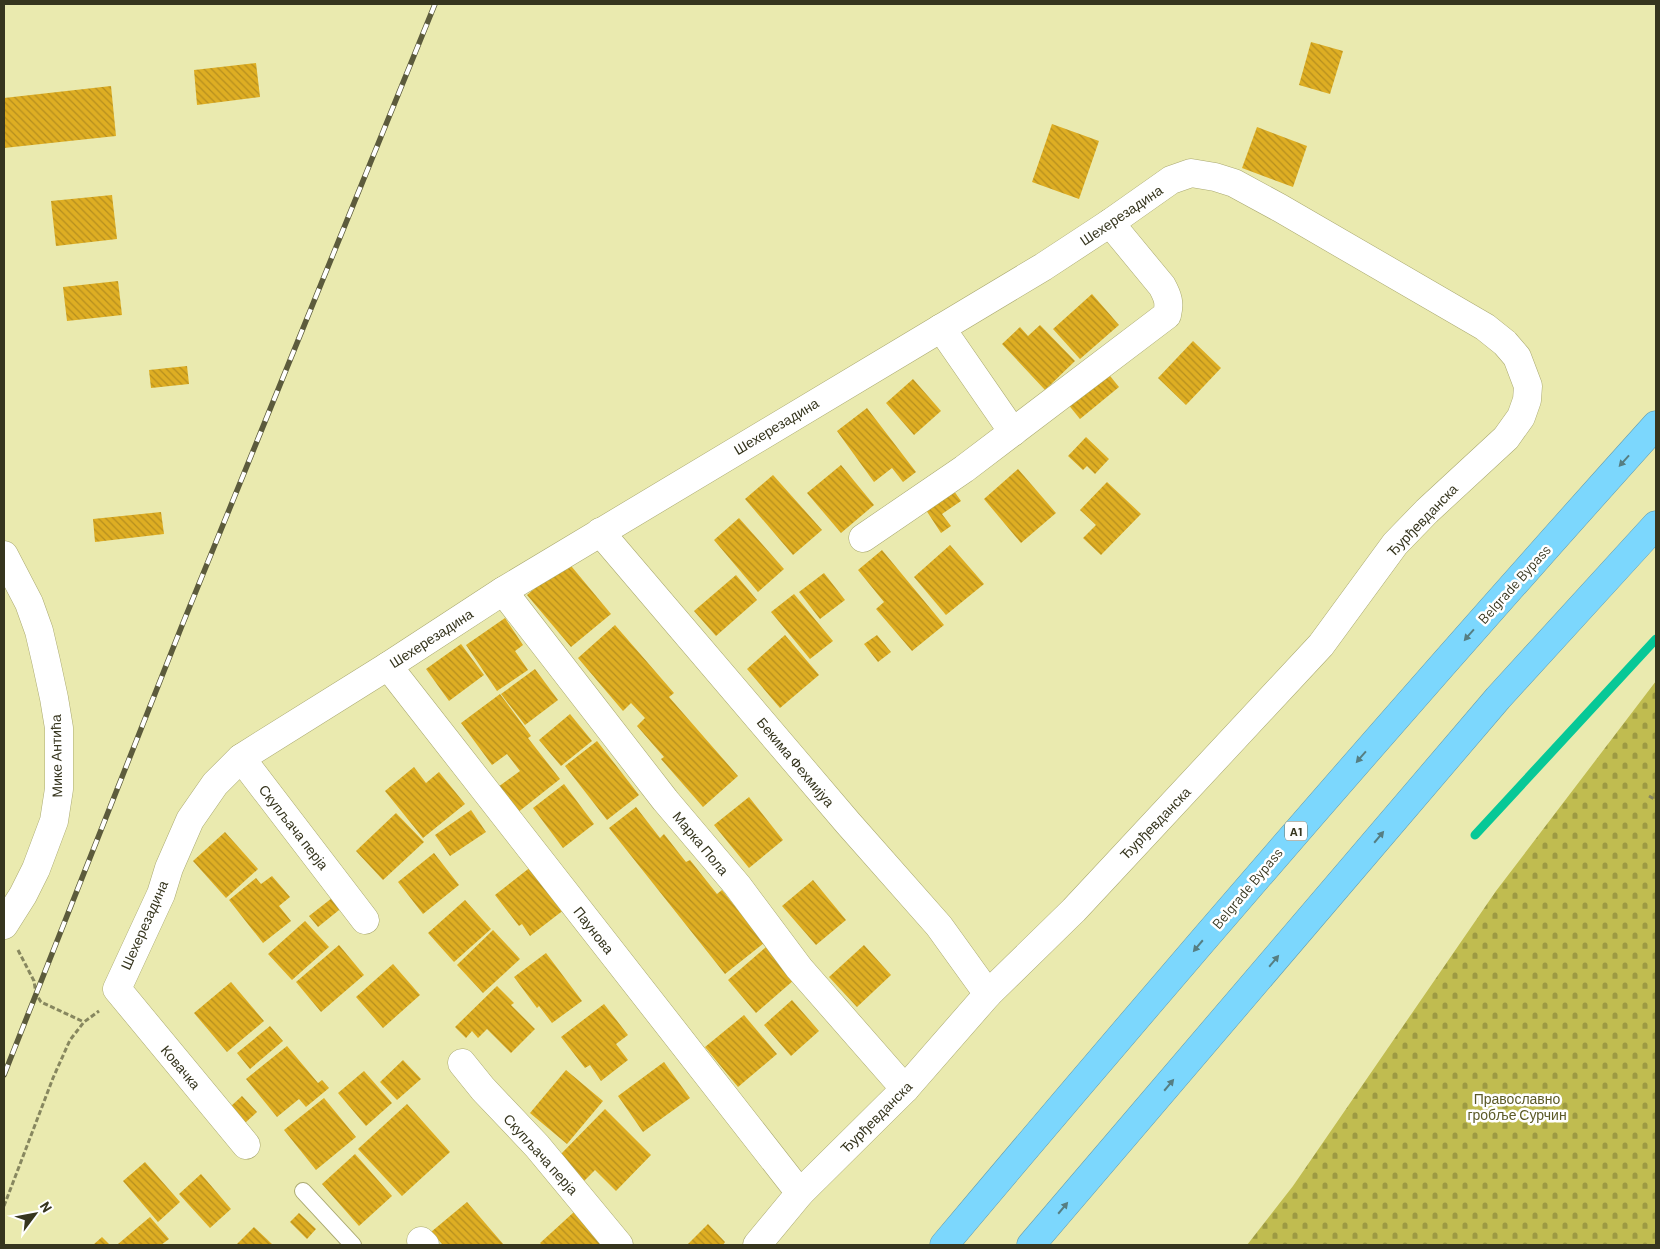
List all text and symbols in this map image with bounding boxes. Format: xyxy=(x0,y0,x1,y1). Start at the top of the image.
street label: Шехерезадина xyxy=(1076,181,1166,249)
street label: Шехерезадина xyxy=(731,394,822,458)
one-way arrow xyxy=(1618,455,1629,468)
street label: Ђурђевданска xyxy=(1383,480,1461,560)
street label: Belgrade Bypass xyxy=(1474,541,1554,627)
street label: Шехерезадина xyxy=(386,605,476,671)
one-way arrow xyxy=(1463,628,1475,640)
street label: Мике Антића xyxy=(47,714,65,798)
street label: Бекима Фехмијуа xyxy=(754,714,838,810)
one-way arrow xyxy=(1356,750,1367,763)
street label: Скупљача перја xyxy=(256,781,333,873)
street label: Ђурђевданска xyxy=(1116,783,1194,863)
street label: Марка Пола xyxy=(669,808,733,878)
road number: A1 xyxy=(1285,821,1307,840)
one-way arrow xyxy=(1374,831,1385,844)
street label: Belgrade Bypass xyxy=(1208,844,1286,932)
street label: Шехерезадина xyxy=(117,878,171,972)
street label: Паунова xyxy=(570,903,618,957)
one-way arrow xyxy=(1193,940,1204,952)
one-way arrow xyxy=(1268,955,1279,967)
street label: Ковачка xyxy=(158,1042,204,1093)
street label: Ђурђевданска xyxy=(837,1077,916,1156)
one-way arrow xyxy=(1163,1078,1174,1091)
park label: Православно гробље Сурчин xyxy=(1467,1090,1567,1123)
street label: Скупљача перја xyxy=(500,1110,582,1198)
north arrow xyxy=(10,1189,60,1239)
text: N xyxy=(37,1198,56,1215)
one-way arrow xyxy=(1057,1203,1069,1215)

